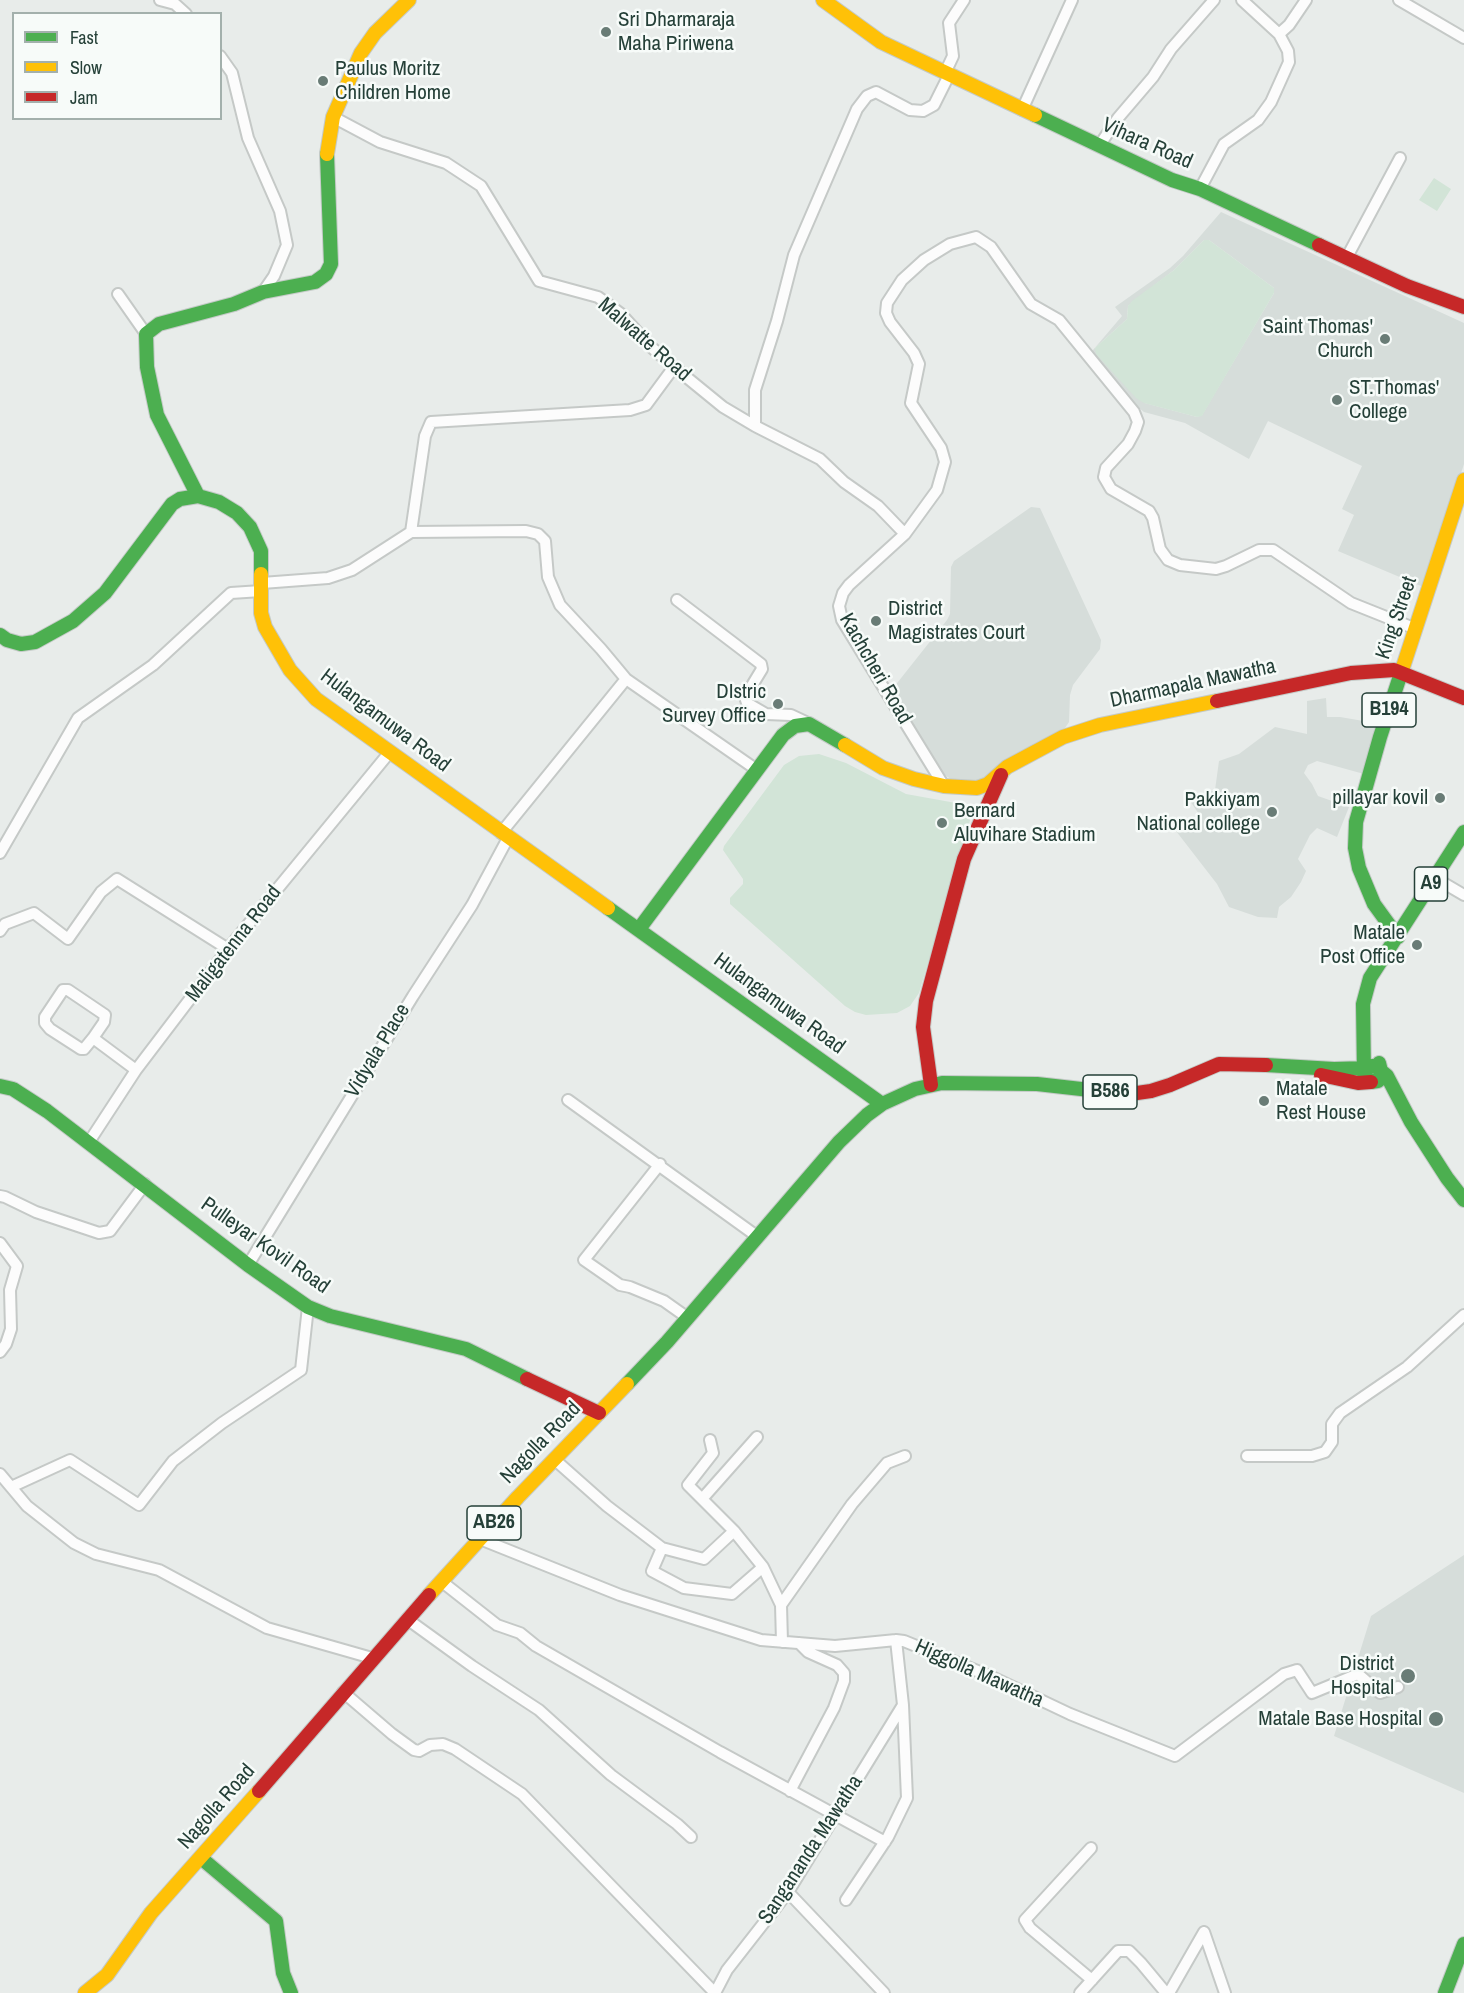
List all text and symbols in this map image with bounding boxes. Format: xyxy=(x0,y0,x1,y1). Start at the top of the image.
place label: Sri Dharmaraja Maha Piriwena xyxy=(618,7,735,57)
legend xyxy=(12,12,222,120)
text: Fast xyxy=(70,25,98,50)
marker: Sri Dharmaraja Maha Piriwena xyxy=(599,25,613,39)
text: Slow xyxy=(70,55,102,80)
place label: Paulus Moritz Children Home xyxy=(335,56,451,106)
marker: Paulus Moritz Children Home xyxy=(316,74,330,88)
text: Jam xyxy=(70,85,98,110)
street label: Vihara Road xyxy=(1098,113,1196,175)
street label: Malwatte Road xyxy=(592,293,696,387)
place label: Saint Thomas' Church xyxy=(1262,314,1373,364)
marker: Saint Thomas' Church xyxy=(1378,332,1392,346)
place label: ST.Thomas' College xyxy=(1349,375,1439,425)
marker: ST.Thomas' College xyxy=(1330,393,1344,407)
street label: King Street xyxy=(1371,573,1423,663)
place label: District Magistrates Court xyxy=(888,596,1025,646)
street label: Kachcheri Road xyxy=(833,609,917,729)
marker: District Magistrates Court xyxy=(869,614,883,628)
street label: Dharmapala Mawatha xyxy=(1108,654,1278,714)
street label: Hulangamuwa Road xyxy=(315,664,455,778)
place label: DIstric Survey Office xyxy=(662,679,766,729)
road number: B194 xyxy=(1362,693,1416,727)
marker: DIstric Survey Office xyxy=(771,697,785,711)
place label: pillayar kovil xyxy=(1332,785,1428,811)
place label: Pakkiyam National college xyxy=(1137,787,1260,837)
marker: pillayar kovil xyxy=(1433,791,1447,805)
place label: Bernard Aluvihare Stadium xyxy=(954,798,1096,848)
marker: Pakkiyam National college xyxy=(1265,805,1279,819)
marker: Bernard Aluvihare Stadium xyxy=(935,816,949,830)
road number: A9 xyxy=(1414,867,1448,901)
street label: Maligatenna Road xyxy=(181,881,287,1007)
place label: Matale Post Office xyxy=(1320,920,1405,970)
marker: Matale Post Office xyxy=(1410,938,1424,952)
street label: Hulangamuwa Road xyxy=(708,948,850,1060)
street label: Vidyala Place xyxy=(340,1000,416,1102)
road number: B586 xyxy=(1083,1075,1137,1109)
place label: Matale Rest House xyxy=(1276,1076,1366,1126)
marker: Matale Rest House xyxy=(1257,1094,1271,1108)
street label: Pulleyar Kovil Road xyxy=(196,1192,334,1300)
street label: Nagolla Road xyxy=(496,1397,586,1489)
road number: AB26 xyxy=(467,1506,521,1540)
street label: Higgolla Mawatha xyxy=(911,1634,1047,1714)
place label: District Hospital xyxy=(1331,1651,1394,1701)
marker: District Hospital xyxy=(1399,1667,1417,1685)
place label: Matale Base Hospital xyxy=(1258,1706,1422,1732)
marker: Matale Base Hospital xyxy=(1427,1710,1445,1728)
street label: Nagolla Road xyxy=(173,1759,261,1855)
street label: Sangananda Mawatha xyxy=(754,1771,868,1929)

